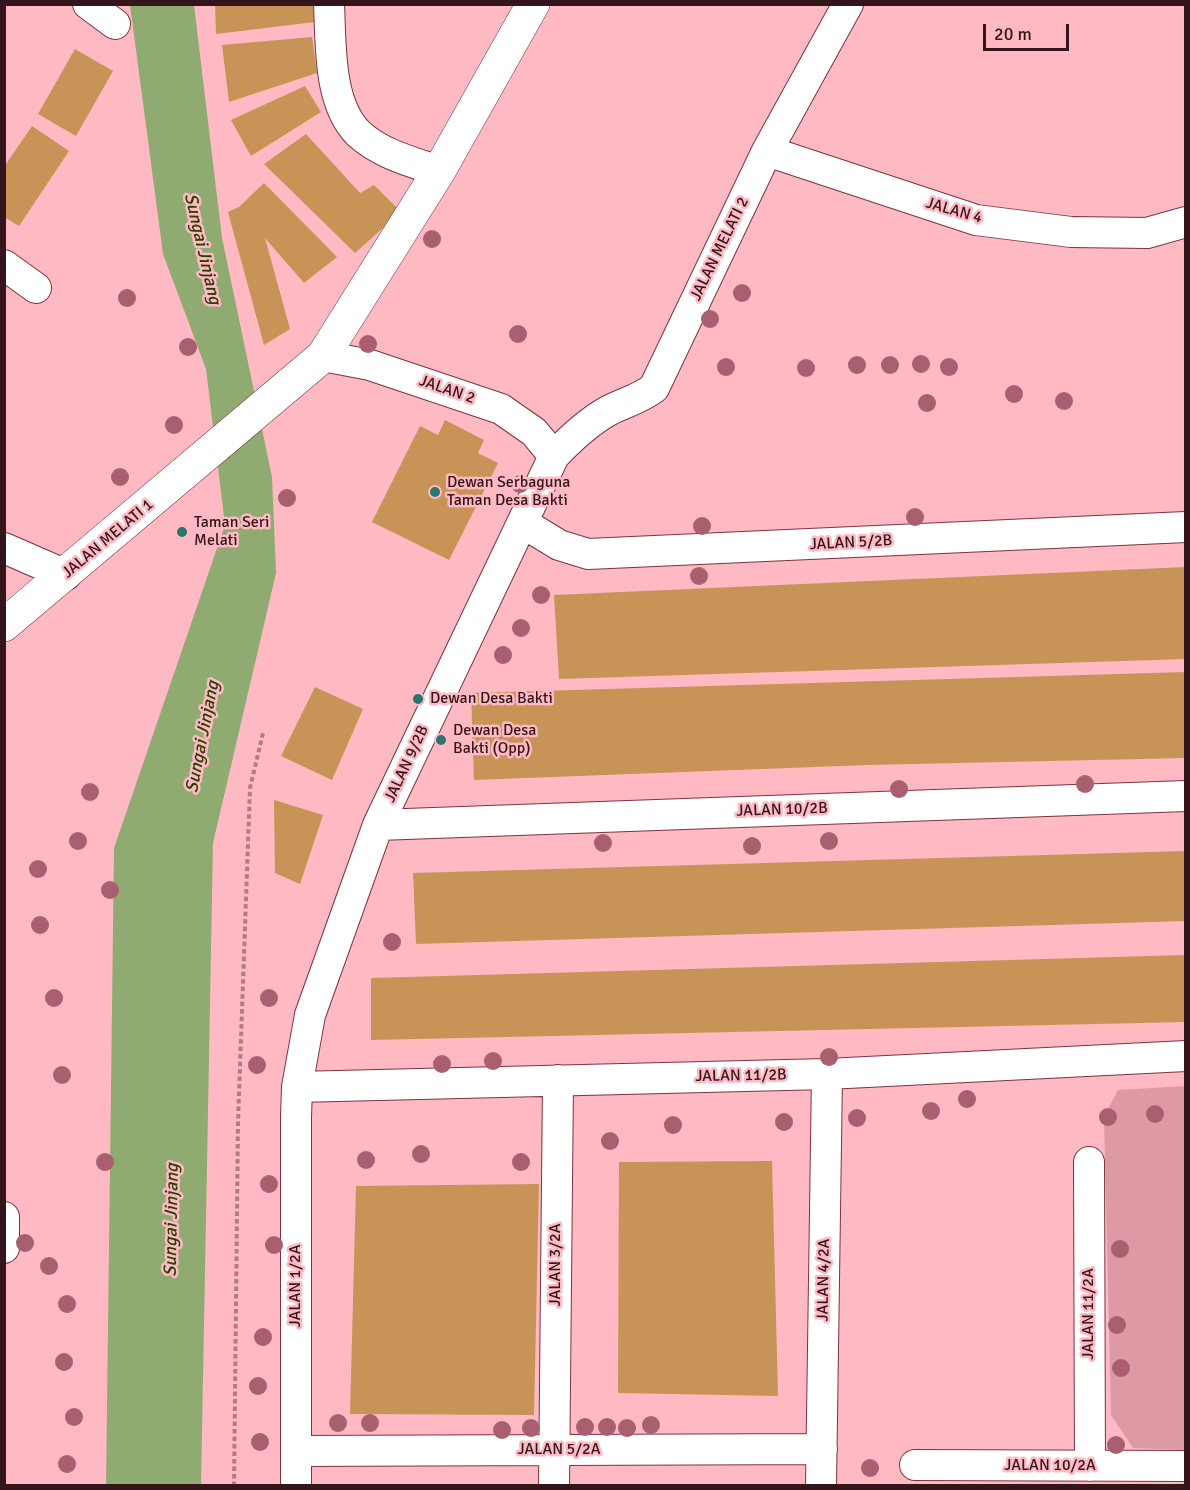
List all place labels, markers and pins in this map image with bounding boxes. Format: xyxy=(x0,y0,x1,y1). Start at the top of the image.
place label: Dewan Serbaguna Taman Desa Bakti xyxy=(447,473,570,511)
marker: Dewan Serbaguna Taman Desa Bakti xyxy=(428,485,442,499)
place label: Taman Seri Melati xyxy=(194,513,269,551)
marker: Taman Seri Melati xyxy=(175,525,189,539)
place label: Dewan Desa Bakti xyxy=(430,689,553,709)
marker: Dewan Desa Bakti xyxy=(411,692,425,706)
place label: Dewan Desa Bakti (Opp) xyxy=(453,721,536,759)
marker: Dewan Desa Bakti (Opp) xyxy=(434,733,448,747)

